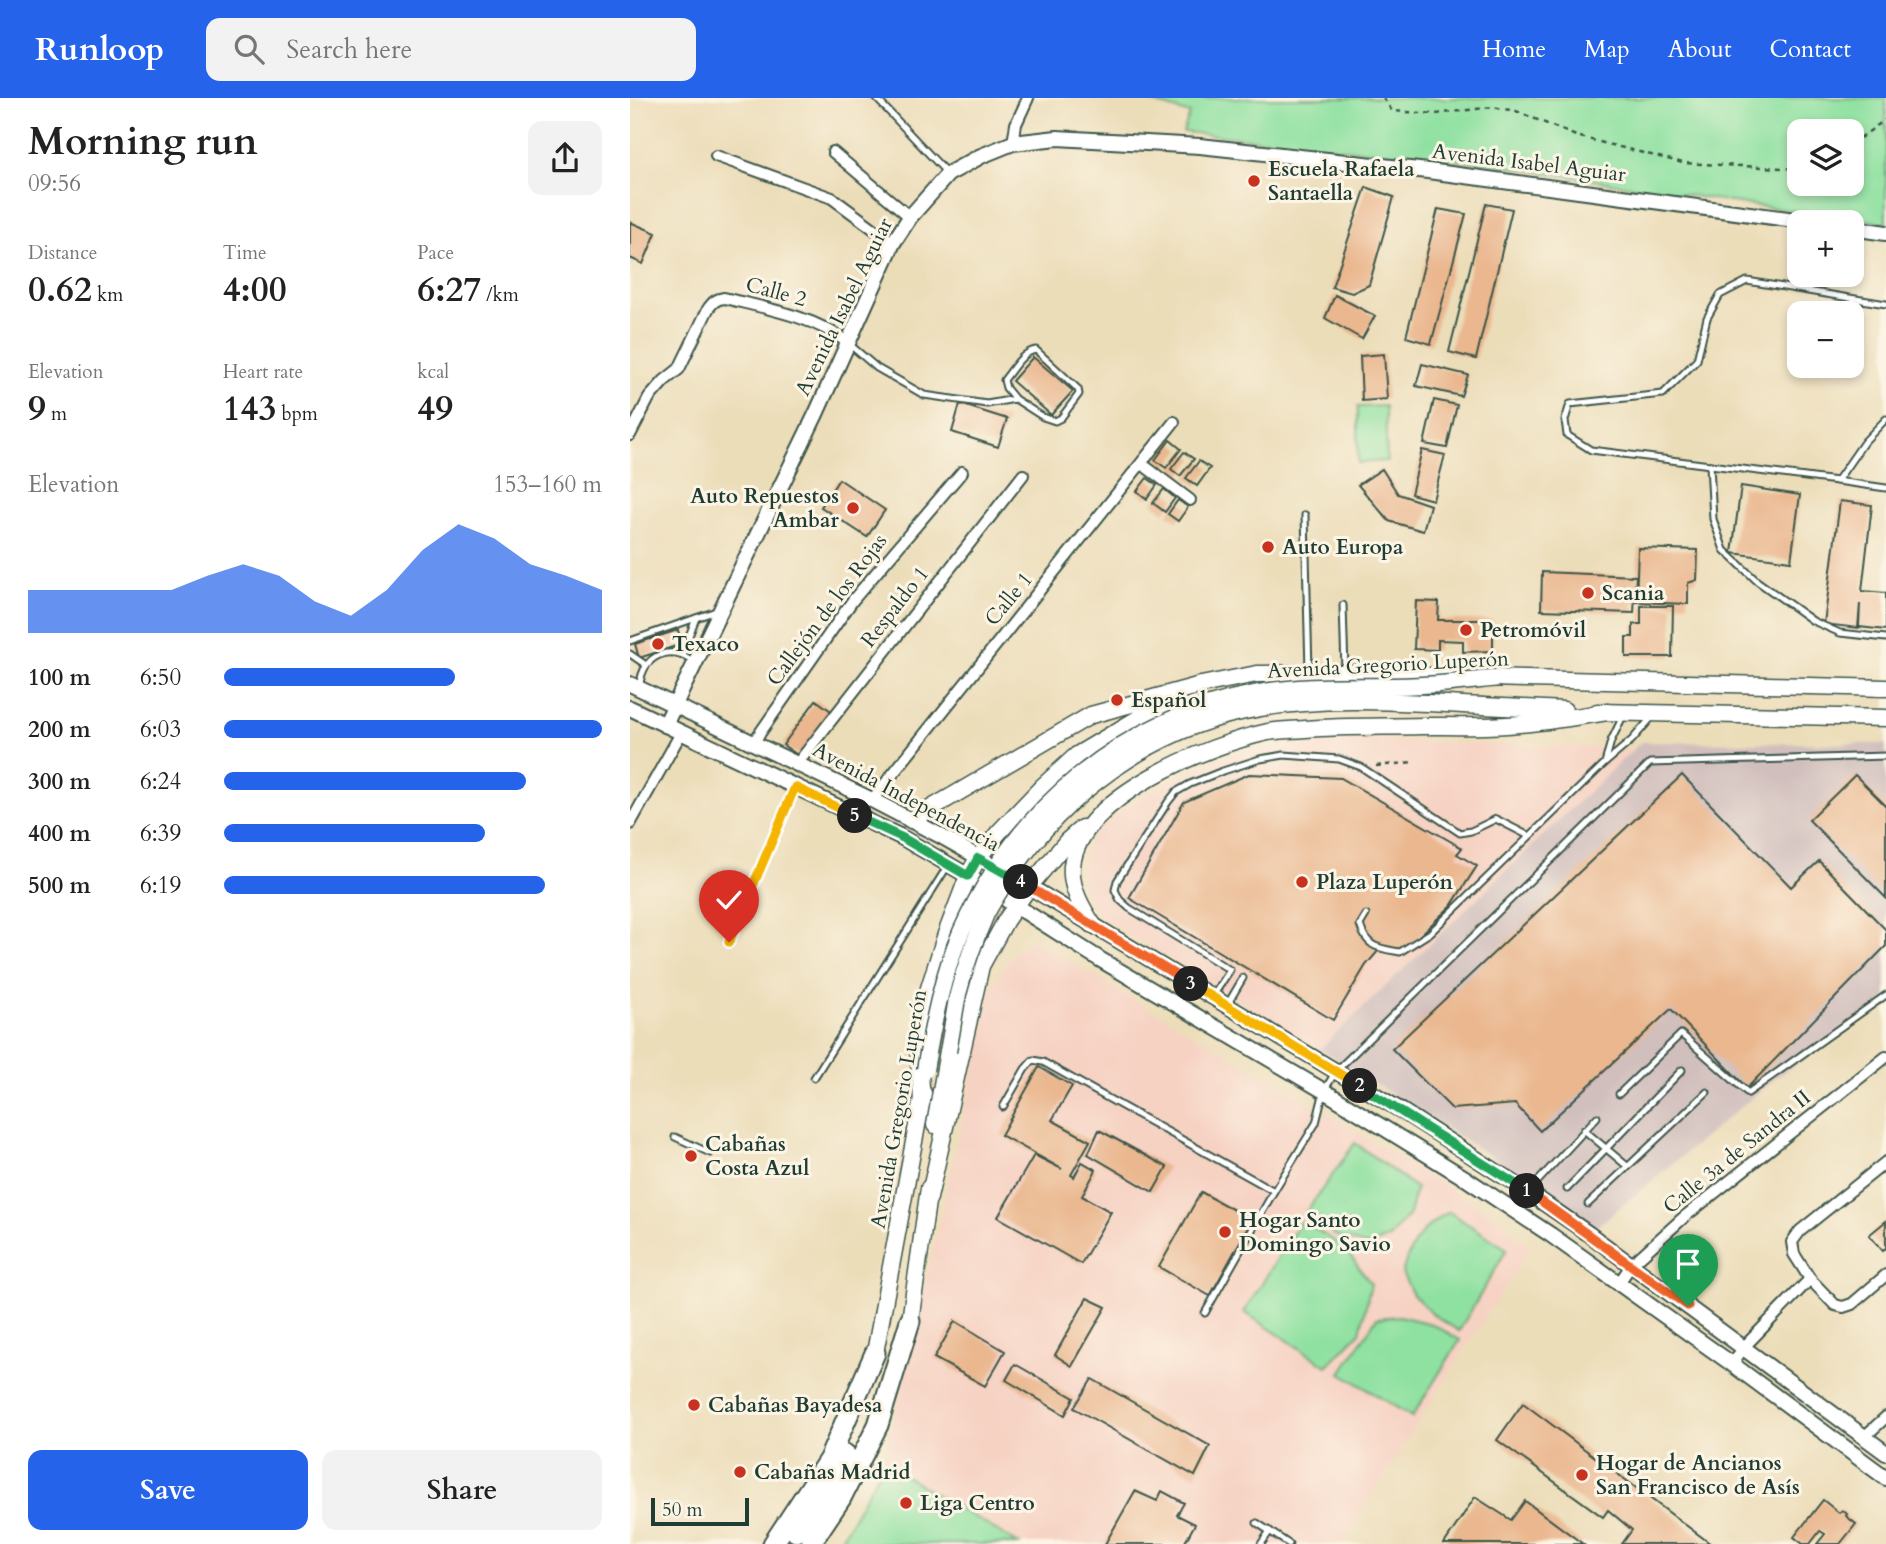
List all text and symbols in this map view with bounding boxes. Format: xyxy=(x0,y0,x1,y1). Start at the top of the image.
search box xyxy=(206,18,696,81)
text: Runloop xyxy=(35,27,164,72)
icon: search xyxy=(230,30,268,68)
text: Search here xyxy=(286,32,412,67)
text: Home xyxy=(1482,33,1546,66)
text: Map xyxy=(1584,33,1630,66)
text: About xyxy=(1668,33,1732,66)
text: Contact xyxy=(1770,33,1851,66)
text: Morning run xyxy=(28,116,258,168)
map controls xyxy=(1787,119,1864,378)
button: layers xyxy=(1787,119,1864,196)
button: share xyxy=(528,121,602,195)
street label: Avenida Isabel Aguiar xyxy=(1431,137,1628,189)
place label: Escuela Rafaela Santaella xyxy=(1268,155,1415,208)
text: 09:56 xyxy=(28,168,81,199)
marker: Escuela Rafaela Santaella xyxy=(1246,173,1262,189)
button: + xyxy=(1787,210,1864,287)
street label: Avenida Isabel Aguiar xyxy=(788,213,900,401)
text: Distance xyxy=(28,240,97,266)
text: Time xyxy=(223,240,267,266)
text: Pace xyxy=(417,240,454,266)
text: 0.62 xyxy=(28,266,92,314)
text: 4:00 xyxy=(223,266,287,314)
text: 6:27 xyxy=(417,266,481,314)
street label: Calle 2 xyxy=(742,270,810,314)
text: km xyxy=(92,282,123,308)
text: /km xyxy=(481,282,519,308)
button: − xyxy=(1787,301,1864,378)
text: Elevation xyxy=(28,359,103,385)
text: Heart rate xyxy=(223,359,303,385)
text: kcal xyxy=(417,359,449,385)
text: 9 xyxy=(28,385,46,433)
text: 143 xyxy=(223,385,276,433)
text: 49 xyxy=(417,385,453,433)
text: m xyxy=(46,401,67,427)
text: bpm xyxy=(276,401,318,427)
text: Elevation xyxy=(28,469,119,500)
text: 153–160 m xyxy=(493,469,602,500)
place label: Auto Repuestos Ambar xyxy=(690,482,840,535)
marker: Auto Repuestos Ambar xyxy=(845,500,861,516)
street label: Callejón de los Rojas xyxy=(760,528,894,692)
place label: Auto Europa xyxy=(1282,533,1404,562)
marker: Auto Europa xyxy=(1260,539,1276,555)
street label: Respaldo 1 xyxy=(854,560,936,654)
street label: Calle 1 xyxy=(978,566,1040,632)
place label: Scania xyxy=(1602,579,1665,608)
marker: Scania xyxy=(1580,585,1596,601)
place label: Petromóvil xyxy=(1480,616,1586,645)
marker: Petromóvil xyxy=(1458,622,1474,638)
place label: Texaco xyxy=(672,630,739,659)
marker: Texaco xyxy=(650,636,666,652)
street label: Avenida Gregorio Luperón xyxy=(1266,644,1510,686)
text: 100 m xyxy=(28,662,91,693)
text: 6:50 xyxy=(140,662,181,693)
place label: Español xyxy=(1131,686,1206,715)
marker: Español xyxy=(1109,692,1125,708)
text: 200 m xyxy=(28,714,91,745)
text: 6:03 xyxy=(140,714,181,745)
street label: Avenida Independencia xyxy=(807,735,1005,859)
text: 300 m xyxy=(28,766,91,797)
text: 6:24 xyxy=(140,766,181,797)
pin: 5 xyxy=(838,798,873,834)
text: 5 xyxy=(850,802,859,828)
text: 400 m xyxy=(28,818,91,849)
text: 6:39 xyxy=(140,818,181,849)
pin: 4 xyxy=(1004,864,1038,900)
text: 4 xyxy=(1016,868,1025,894)
place label: Plaza Luperón xyxy=(1316,868,1453,897)
text: 500 m xyxy=(28,870,91,901)
text: 6:19 xyxy=(140,870,181,901)
pin xyxy=(699,870,759,942)
marker: Plaza Luperón xyxy=(1294,874,1310,890)
icon: check xyxy=(710,881,748,919)
pin: 3 xyxy=(1174,966,1208,1001)
text: 3 xyxy=(1186,970,1195,996)
street label: Avenida Gregorio Luperón xyxy=(864,987,934,1231)
pin: 2 xyxy=(1342,1068,1378,1104)
text: 2 xyxy=(1355,1072,1364,1098)
street label: Calle 3a de Sandra II xyxy=(1657,1083,1817,1221)
place label: Cabañas Costa Azul xyxy=(705,1130,809,1183)
marker: Cabañas Costa Azul xyxy=(683,1148,699,1164)
pin: 1 xyxy=(1510,1174,1544,1208)
text: 1 xyxy=(1522,1177,1531,1203)
place label: Hogar Santo Domingo Savio xyxy=(1239,1206,1391,1259)
marker: Hogar Santo Domingo Savio xyxy=(1217,1224,1233,1240)
pin xyxy=(1658,1234,1718,1306)
icon: arrive xyxy=(1669,1245,1707,1283)
place label: Cabañas Bayadesa xyxy=(708,1391,883,1420)
marker: Cabañas Bayadesa xyxy=(686,1397,702,1413)
place label: Hogar de Ancianos San Francisco de Asís xyxy=(1596,1449,1800,1502)
button: Save xyxy=(28,1450,308,1530)
button: Share xyxy=(322,1450,602,1530)
place label: Cabañas Madrid xyxy=(754,1458,910,1487)
marker: Cabañas Madrid xyxy=(732,1464,748,1480)
marker: Hogar de Ancianos San Francisco de Asís xyxy=(1574,1467,1590,1483)
place label: Liga Centro xyxy=(920,1489,1035,1518)
scale bar xyxy=(651,1495,749,1527)
marker: Liga Centro xyxy=(898,1495,914,1511)
text: 50 m xyxy=(662,1497,703,1523)

